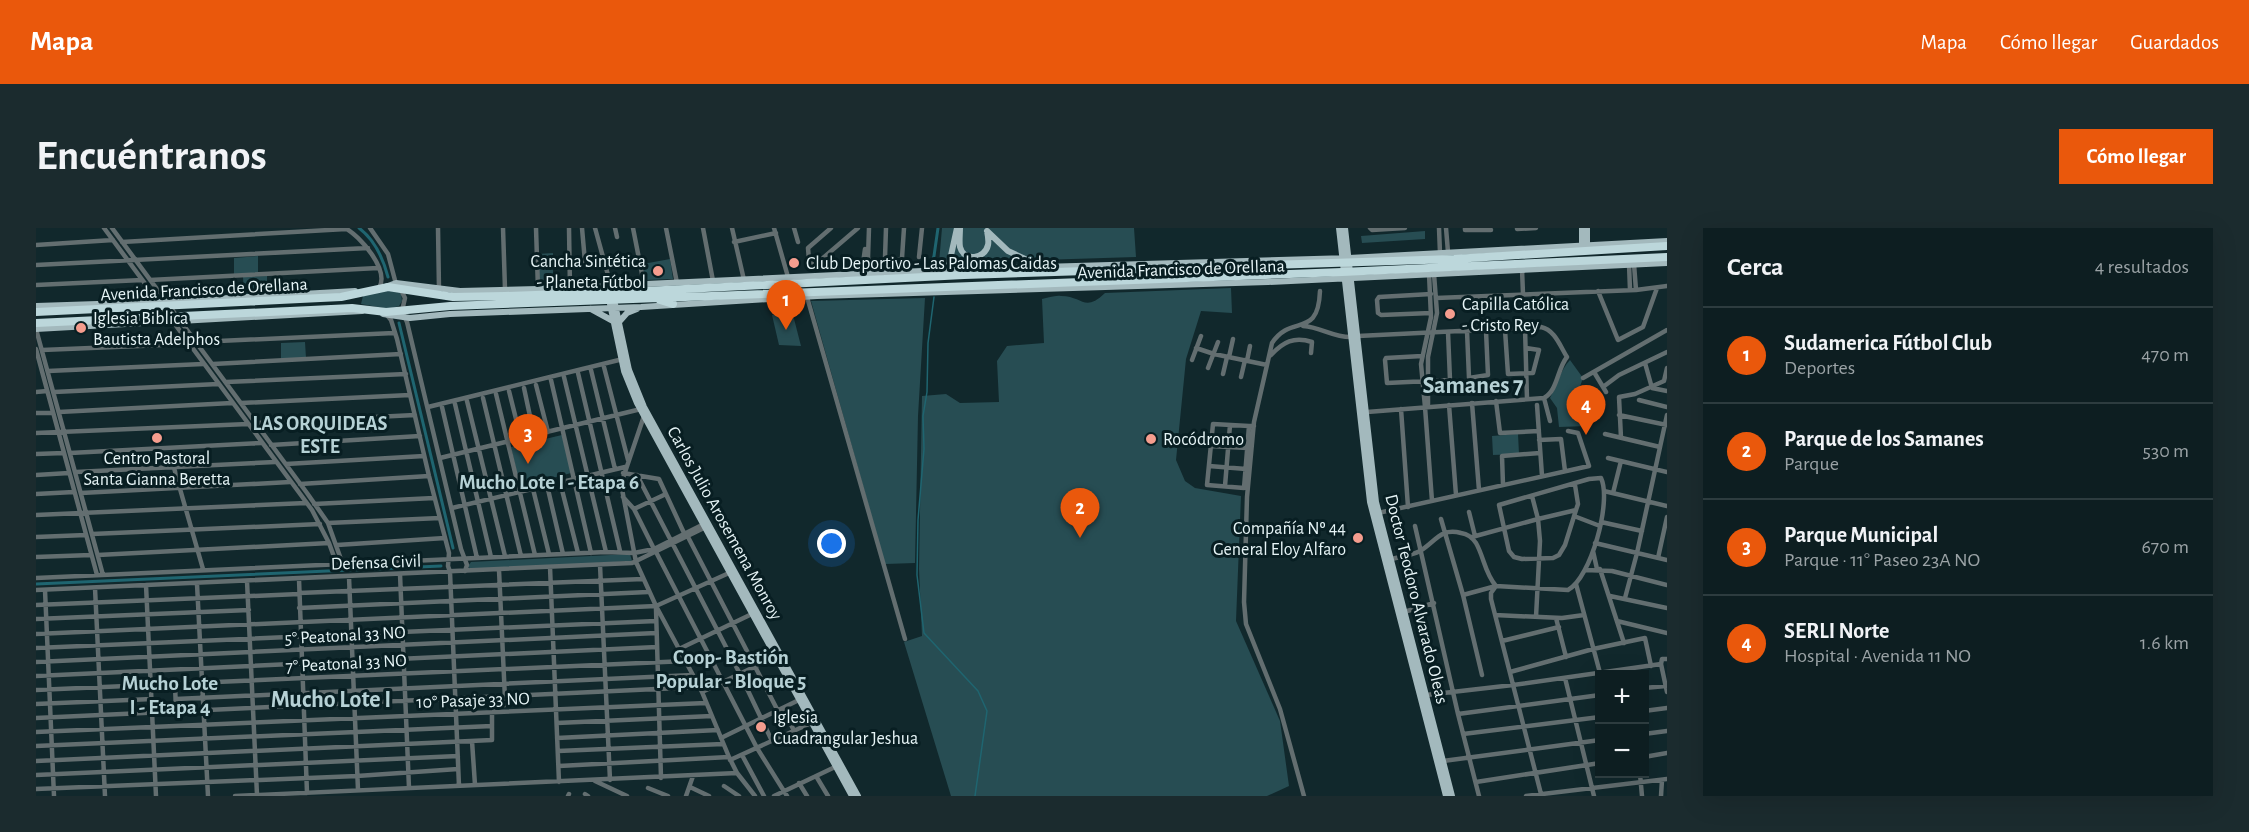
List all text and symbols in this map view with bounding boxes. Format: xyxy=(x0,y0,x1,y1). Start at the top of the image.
text: Mapa xyxy=(30,28,93,56)
text: Mapa xyxy=(1921,32,1967,53)
text: Cómo llegar xyxy=(2000,32,2097,53)
text: Guardados xyxy=(2130,32,2219,53)
button: Cómo llegar xyxy=(2059,129,2213,184)
text: Encuéntranos xyxy=(36,135,267,177)
place label: Cancha Sintética - Planeta Fútbol xyxy=(531,253,646,292)
text: Cerca xyxy=(1727,254,1784,280)
place label: Club Deportivo - Las Palomas Caidas xyxy=(806,255,1057,273)
marker: Club Deportivo - Las Palomas Caidas xyxy=(787,256,801,270)
street label: Avenida Francisco de Orellana xyxy=(1077,257,1285,283)
text: 4 resultados xyxy=(2095,257,2189,277)
marker: Cancha Sintética - Planeta Fútbol xyxy=(651,264,665,278)
street label: Avenida Francisco de Orellana xyxy=(100,276,308,304)
pin: 1 xyxy=(766,280,806,330)
place label: Capilla Católica - Cristo Rey xyxy=(1462,296,1569,335)
marker: Capilla Católica - Cristo Rey xyxy=(1443,307,1457,321)
place label: Iglesia Biblica Bautista Adelphos xyxy=(93,310,220,349)
marker: Iglesia Biblica Bautista Adelphos xyxy=(74,321,88,335)
text: Sudamerica Fútbol Club xyxy=(1784,332,1992,354)
text: 1 xyxy=(1743,345,1750,365)
text: 470 m xyxy=(2141,345,2189,365)
text: Deportes xyxy=(1784,358,1855,378)
district label: Samanes 7 xyxy=(1423,374,1523,398)
pin: 4 xyxy=(1566,386,1606,435)
district label: LAS ORQUIDEAS ESTE xyxy=(253,414,387,457)
pin: 3 xyxy=(508,414,548,464)
street label: Carlos Julio Arosemena Monroy xyxy=(663,424,785,624)
text: Parque de los Samanes xyxy=(1784,428,1984,450)
marker: Centro Pastoral Santa Gianna Beretta xyxy=(150,431,164,445)
place label: Rocódromo xyxy=(1163,431,1244,449)
marker: Rocódromo xyxy=(1144,432,1158,446)
text: 2 xyxy=(1742,441,1751,461)
text: 530 m xyxy=(2143,441,2189,461)
place label: Centro Pastoral Santa Gianna Beretta xyxy=(83,450,231,489)
text: Parque xyxy=(1784,454,1839,474)
district label: Mucho Lote I - Etapa 6 xyxy=(459,472,639,493)
pin: 2 xyxy=(1060,488,1100,538)
street label: Doctor Teodoro Alvarado Oleas xyxy=(1381,493,1451,706)
place label: Compañía Nº 44 General Eloy Alfaro xyxy=(1213,520,1346,559)
text: Parque Municipal xyxy=(1784,524,1938,546)
your location xyxy=(817,529,846,558)
marker: Compañía Nº 44 General Eloy Alfaro xyxy=(1351,531,1365,545)
text: 3 xyxy=(1742,537,1751,557)
text: 670 m xyxy=(2141,537,2189,557)
text: Parque · 11° Paseo 23A NO xyxy=(1784,550,1980,570)
street label: Defensa Civil xyxy=(330,552,422,574)
text: SERLI Norte xyxy=(1784,620,1889,642)
street label: 5° Peatonal 33 NO xyxy=(284,624,406,648)
text: 4 xyxy=(1741,633,1752,653)
text: 1.6 km xyxy=(2140,633,2189,653)
text: Hospital · Avenida 11 NO xyxy=(1784,646,1971,666)
district label: Coop- Bastión Popular - Bloque 5 xyxy=(656,647,806,692)
street label: 7° Peatonal 33 NO xyxy=(285,652,407,676)
map controls xyxy=(1595,670,1649,778)
button: + xyxy=(1595,670,1649,724)
district label: Mucho Lote I - Etapa 4 xyxy=(122,673,218,718)
district label: Mucho Lote I xyxy=(271,688,391,712)
street label: 10° Pasaje 33 NO xyxy=(416,690,530,712)
place label: Iglesia Cuadrangular Jeshua xyxy=(773,709,918,748)
marker: Iglesia Cuadrangular Jeshua xyxy=(754,720,768,734)
button: − xyxy=(1595,724,1649,778)

